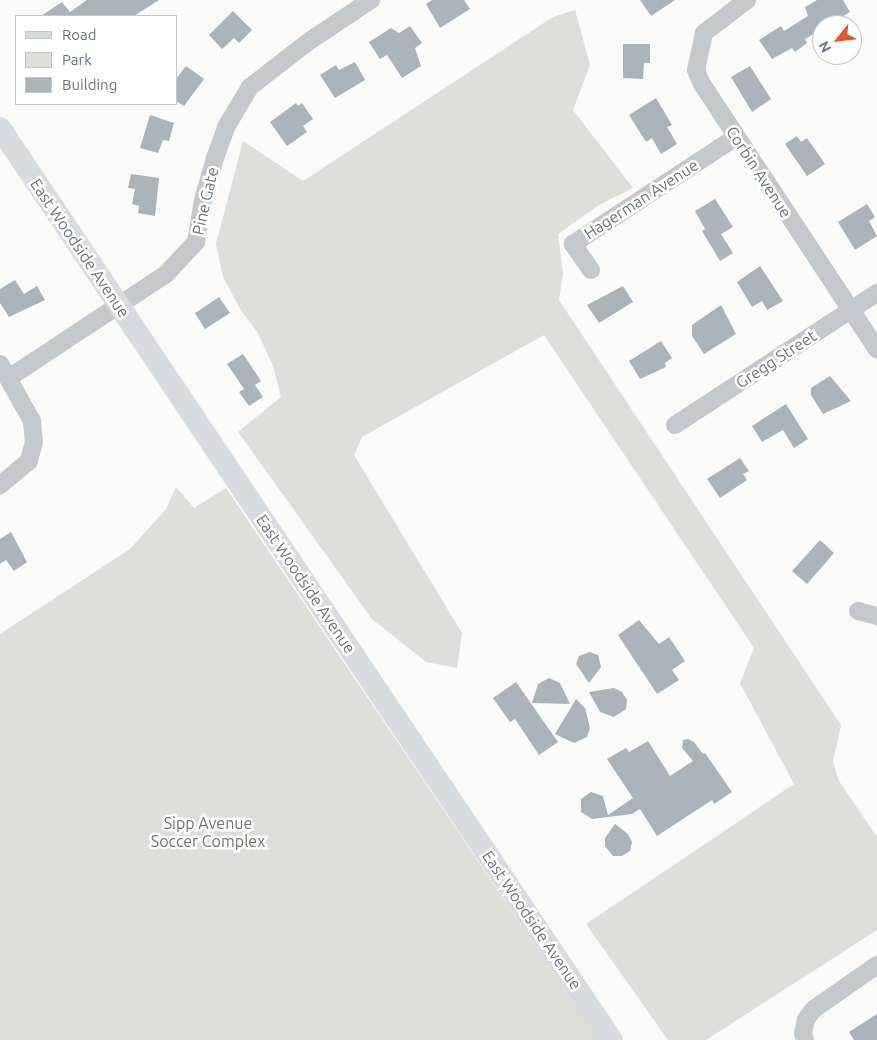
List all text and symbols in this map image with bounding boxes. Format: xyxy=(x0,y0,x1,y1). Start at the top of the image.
legend xyxy=(15,15,178,105)
north arrow xyxy=(812,15,862,65)
text: Road xyxy=(62,26,97,43)
text: N xyxy=(815,38,834,55)
text: Park xyxy=(62,51,92,68)
text: Building xyxy=(62,76,117,93)
street label: Corbin Avenue xyxy=(722,123,796,221)
street label: Hagerman Avenue xyxy=(580,155,702,243)
street label: Pine Gate xyxy=(188,165,222,237)
street label: East Woodside Avenue xyxy=(26,175,134,321)
street label: Gregg Street xyxy=(732,326,820,392)
street label: East Woodside Avenue xyxy=(252,511,360,657)
park label: Sipp Avenue Soccer Complex xyxy=(151,813,265,851)
street label: East Woodside Avenue xyxy=(478,847,586,993)

